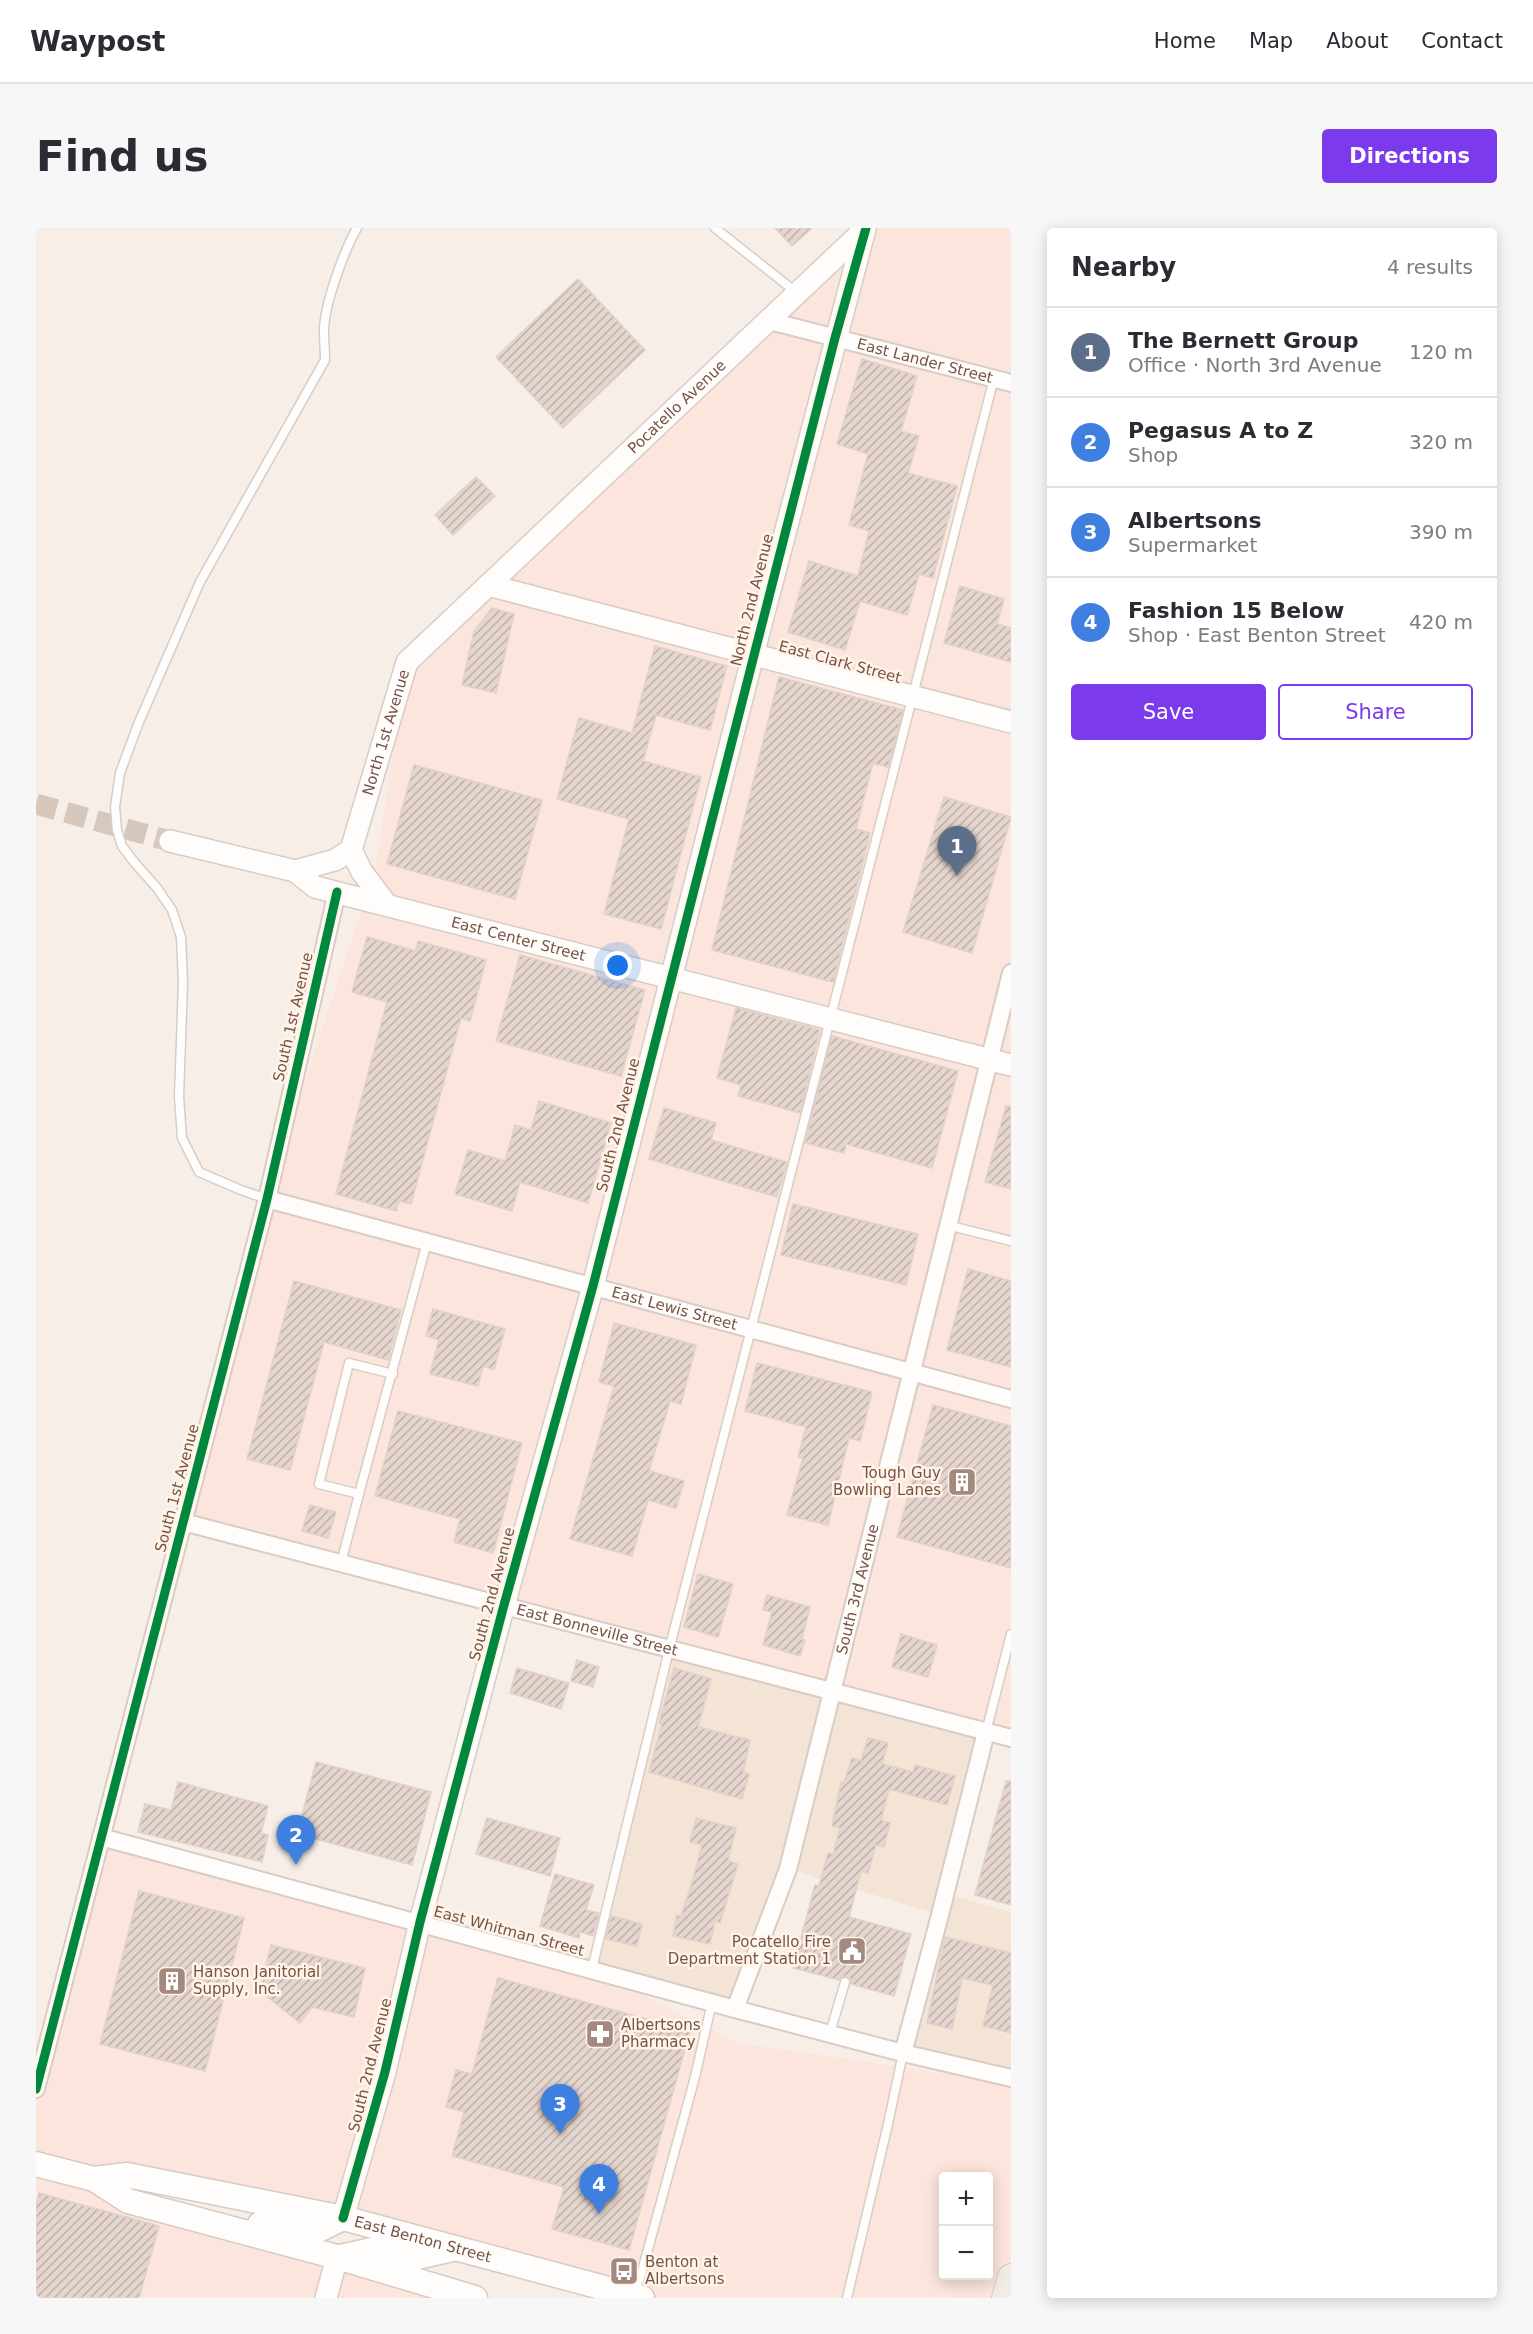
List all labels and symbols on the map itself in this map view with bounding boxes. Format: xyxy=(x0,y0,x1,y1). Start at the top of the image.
street label: East Lander Street xyxy=(855,335,995,387)
street label: Pocatello Avenue xyxy=(624,356,730,457)
street label: North 2nd Avenue xyxy=(727,532,777,668)
street label: East Clark Street xyxy=(777,637,903,687)
street label: North 1st Avenue xyxy=(359,667,413,798)
pin: 1 xyxy=(938,826,976,876)
street label: East Center Street xyxy=(449,913,588,965)
street label: South 1st Avenue xyxy=(269,951,317,1083)
your location xyxy=(603,951,632,980)
street label: South 2nd Avenue xyxy=(593,1056,643,1194)
street label: East Lewis Street xyxy=(610,1283,739,1334)
street label: South 1st Avenue xyxy=(151,1422,203,1554)
place label: Tough Guy Bowling Lanes xyxy=(833,1464,941,1499)
building icon: Tough Guy Bowling Lanes xyxy=(946,1466,978,1498)
street label: South 3rd Avenue xyxy=(833,1522,883,1656)
street label: South 2nd Avenue xyxy=(466,1525,518,1663)
street label: East Bonneville Street xyxy=(515,1600,680,1660)
pin: 2 xyxy=(276,1816,316,1865)
street label: East Whitman Street xyxy=(432,1902,586,1960)
place label: Pocatello Fire Department Station 1 xyxy=(668,1933,831,1968)
public building icon: Pocatello Fire Department Station 1 xyxy=(836,1935,868,1967)
place label: Hanson Janitorial Supply, Inc. xyxy=(193,1963,320,1998)
building icon: Hanson Janitorial Supply, Inc. xyxy=(156,1965,188,1997)
street label: South 2nd Avenue xyxy=(345,1996,395,2134)
place label: Albertsons Pharmacy xyxy=(621,2016,701,2051)
pharmacy icon: Albertsons Pharmacy xyxy=(584,2018,616,2050)
pin: 3 xyxy=(540,2084,580,2134)
pin: 4 xyxy=(580,2164,618,2214)
street label: East Benton Street xyxy=(352,2212,493,2266)
place label: Benton at Albertsons xyxy=(645,2253,725,2288)
bus stop icon: Benton at Albertsons xyxy=(608,2255,640,2287)

